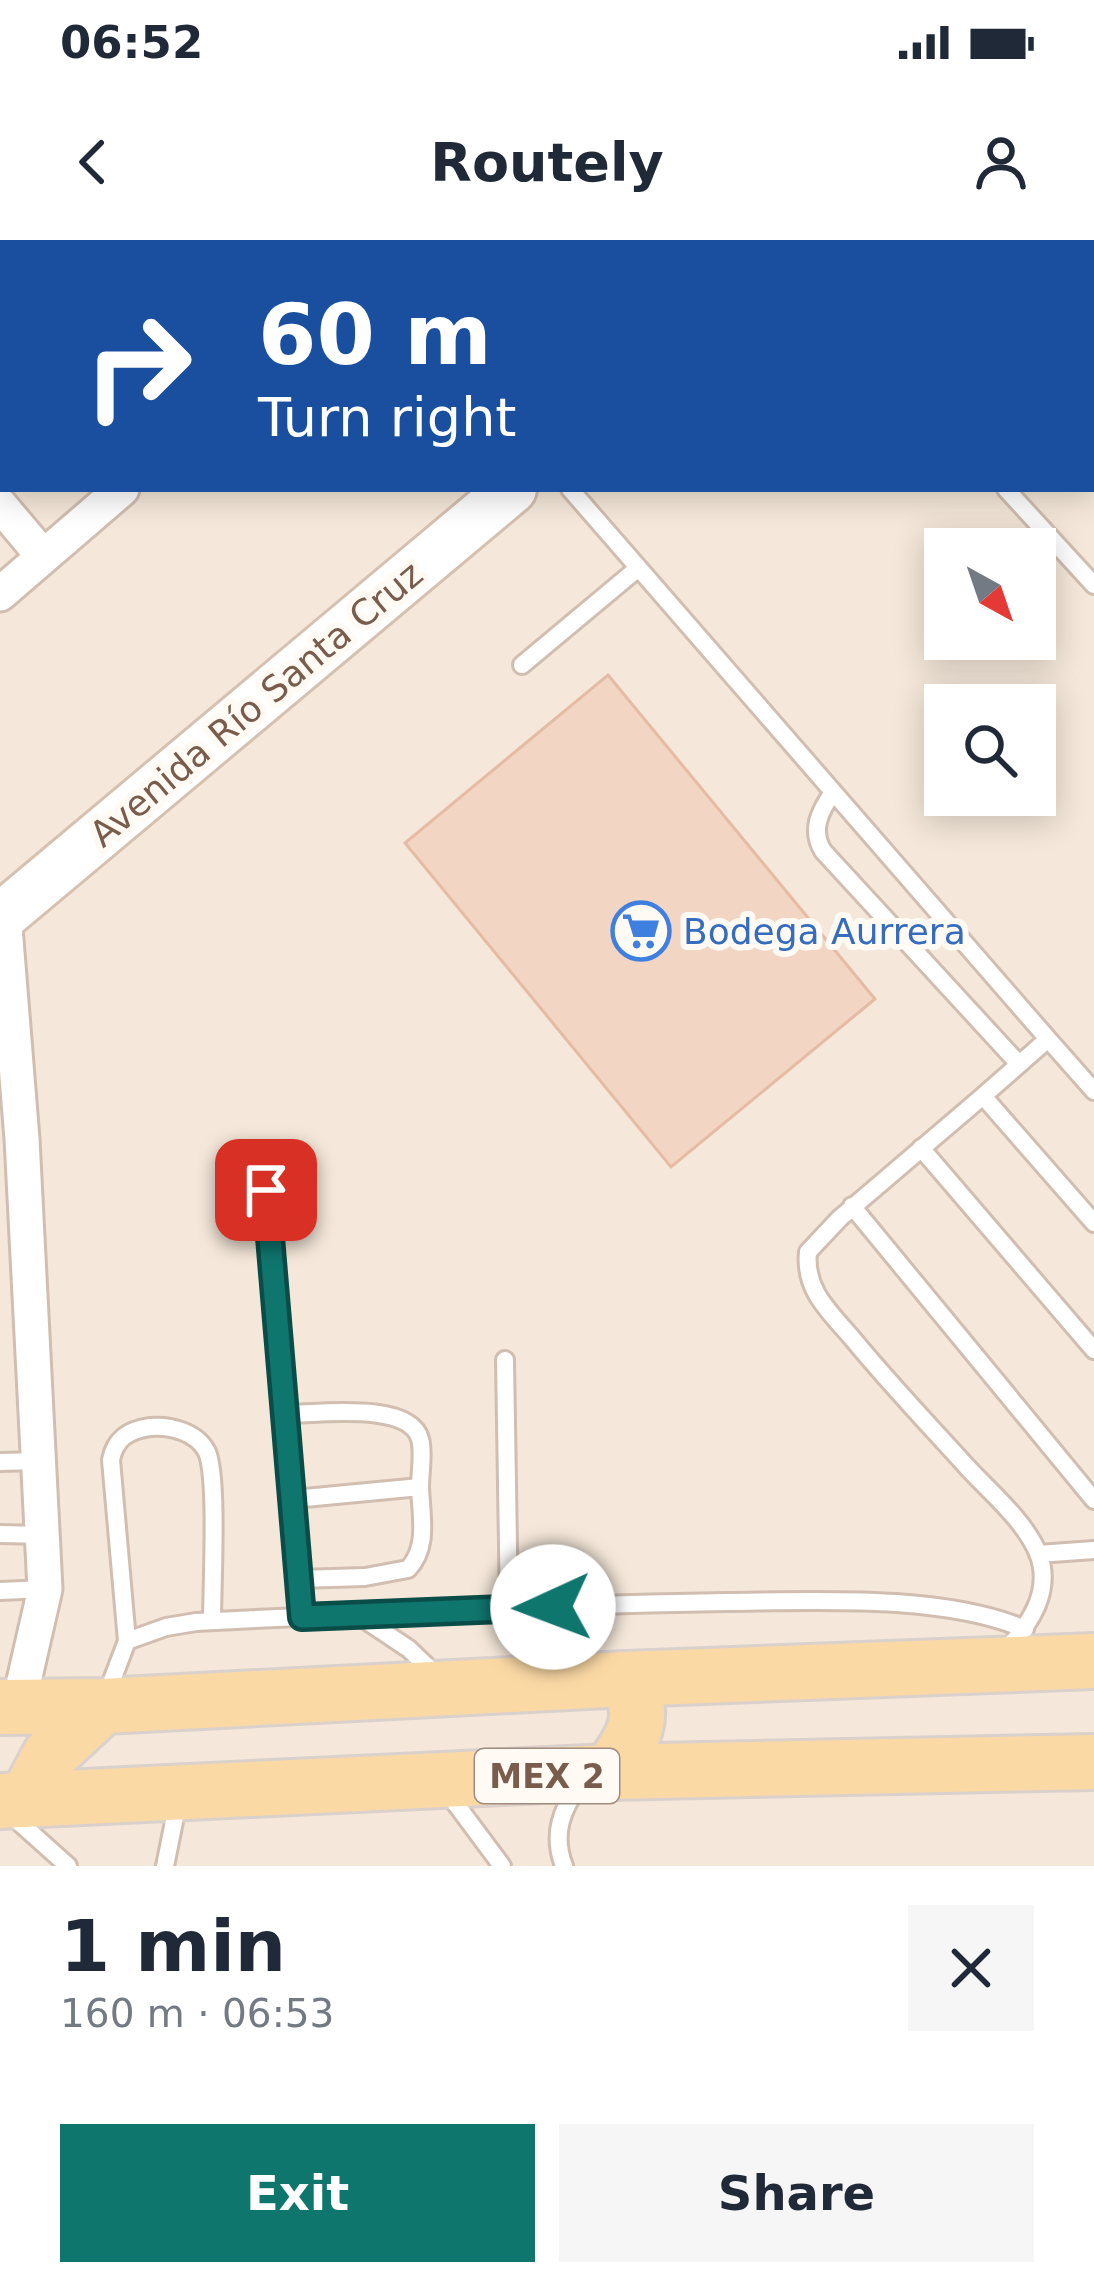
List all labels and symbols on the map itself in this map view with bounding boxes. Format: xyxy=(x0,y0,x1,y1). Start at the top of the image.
north arrow xyxy=(924,528,1056,660)
street label: Avenida Río Santa Cruz xyxy=(82,553,430,855)
supermarket icon: Bodega Aurrera xyxy=(610,900,672,962)
place label: Bodega Aurrera xyxy=(683,911,966,952)
pin xyxy=(215,1139,317,1241)
position arrow xyxy=(490,1544,616,1670)
road number: MEX 2 xyxy=(475,1749,619,1803)

